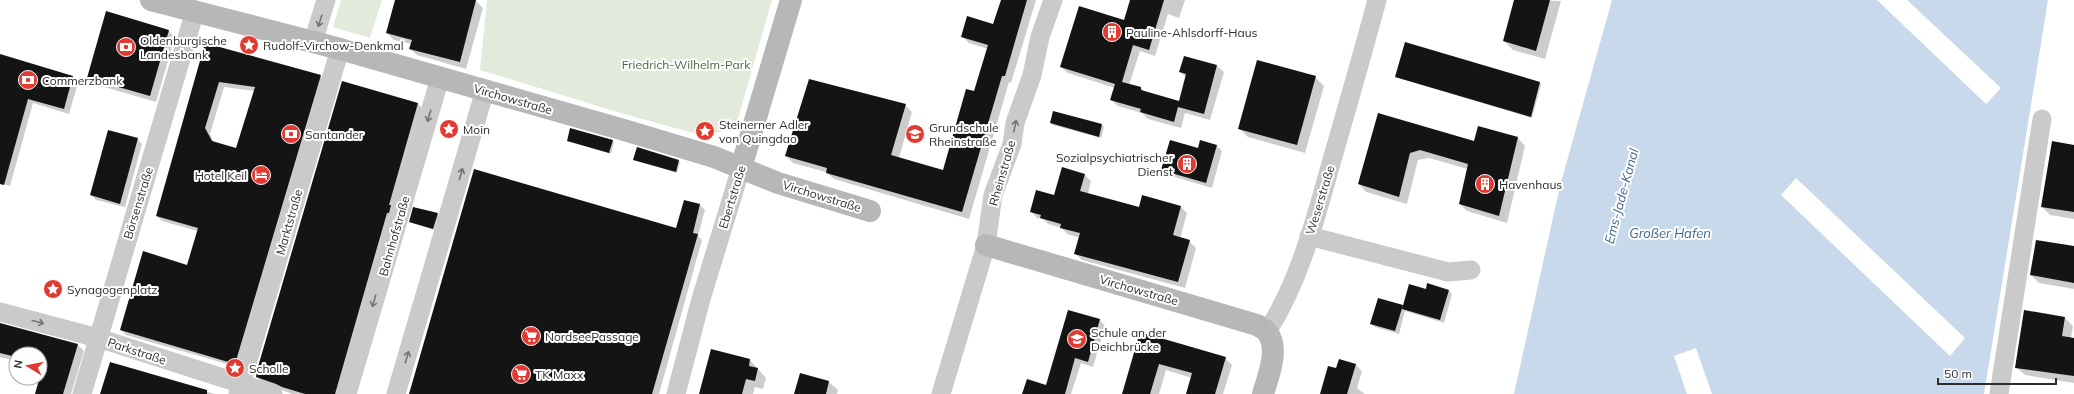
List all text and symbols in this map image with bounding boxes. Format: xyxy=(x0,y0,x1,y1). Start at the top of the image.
one-way arrow xyxy=(316,14,323,27)
building icon: Pauline-Ahlsdorff-Haus xyxy=(1101,21,1123,43)
place label: Pauline-Ahlsdorff-Haus xyxy=(1126,25,1258,40)
place label: Oldenburgische Landesbank xyxy=(140,33,227,62)
place icon: Rudolf-Virchow-Denkmal xyxy=(238,34,260,56)
bank icon: Oldenburgische Landesbank xyxy=(115,36,137,58)
place label: Rudolf-Virchow-Denkmal xyxy=(263,38,404,53)
park label: Friedrich-Wilhelm-Park xyxy=(622,57,751,72)
bank icon: Commerzbank xyxy=(17,69,39,91)
place label: Commerzbank xyxy=(42,73,123,88)
street label: Virchowstraße xyxy=(472,81,554,117)
one-way arrow xyxy=(425,109,432,122)
place label: Steinerner Adler von Quingdao xyxy=(719,117,809,146)
place icon: Moin xyxy=(438,118,460,140)
place icon: Steinerner Adler von Quingdao xyxy=(694,120,716,142)
place label: Grundschule Rheinstraße xyxy=(929,120,999,149)
one-way arrow xyxy=(1011,120,1019,133)
place label: Moin xyxy=(463,122,490,137)
bank icon: Santander xyxy=(280,123,302,145)
school or university icon: Grundschule Rheinstraße xyxy=(904,123,926,145)
place label: Santander xyxy=(305,127,364,142)
street label: Rheinstraße xyxy=(985,138,1019,208)
water label: Ems-Jade-Kanal xyxy=(1601,146,1642,245)
place label: Sozialpsychiatrischer Dienst xyxy=(1056,150,1174,179)
building icon: Sozialpsychiatrischer Dienst xyxy=(1176,153,1198,175)
hotel icon: Hotel Keil xyxy=(250,164,272,186)
street label: Ebertstraße xyxy=(715,164,749,230)
street label: Weserstraße xyxy=(1302,164,1338,236)
street label: Börsenstraße xyxy=(120,165,156,241)
one-way arrow xyxy=(458,167,465,180)
place label: Hotel Keil xyxy=(195,168,247,183)
building icon: Havenhaus xyxy=(1474,173,1496,195)
street label: Virchowstraße xyxy=(781,177,863,215)
place label: Havenhaus xyxy=(1499,177,1562,192)
street label: Marktstraße xyxy=(272,187,306,257)
street label: Bahnhofstraße xyxy=(375,194,413,278)
water label: Großer Hafen xyxy=(1629,225,1711,241)
street label: Virchowstraße xyxy=(1098,272,1180,308)
place icon: Synagogenplatz xyxy=(42,278,64,300)
place label: Synagogenplatz xyxy=(67,282,158,297)
one-way arrow xyxy=(370,294,377,307)
one-way arrow xyxy=(31,319,44,327)
supermarket icon: NordseePassage xyxy=(520,325,542,347)
place label: Schule an der Deichbrücke xyxy=(1091,325,1167,354)
school or university icon: Schule an der Deichbrücke xyxy=(1066,328,1088,350)
place label: NordseePassage xyxy=(545,329,639,344)
street label: Parkstraße xyxy=(106,334,168,368)
north arrow xyxy=(8,346,48,386)
one-way arrow xyxy=(404,350,411,363)
place icon: Scholle xyxy=(224,357,246,379)
text: N xyxy=(11,359,26,370)
scale bar xyxy=(1938,360,2056,386)
place label: Scholle xyxy=(249,361,289,376)
supermarket icon: TK Maxx xyxy=(510,363,532,385)
text: 50 m xyxy=(1944,366,1972,381)
place label: TK Maxx xyxy=(535,367,584,382)

